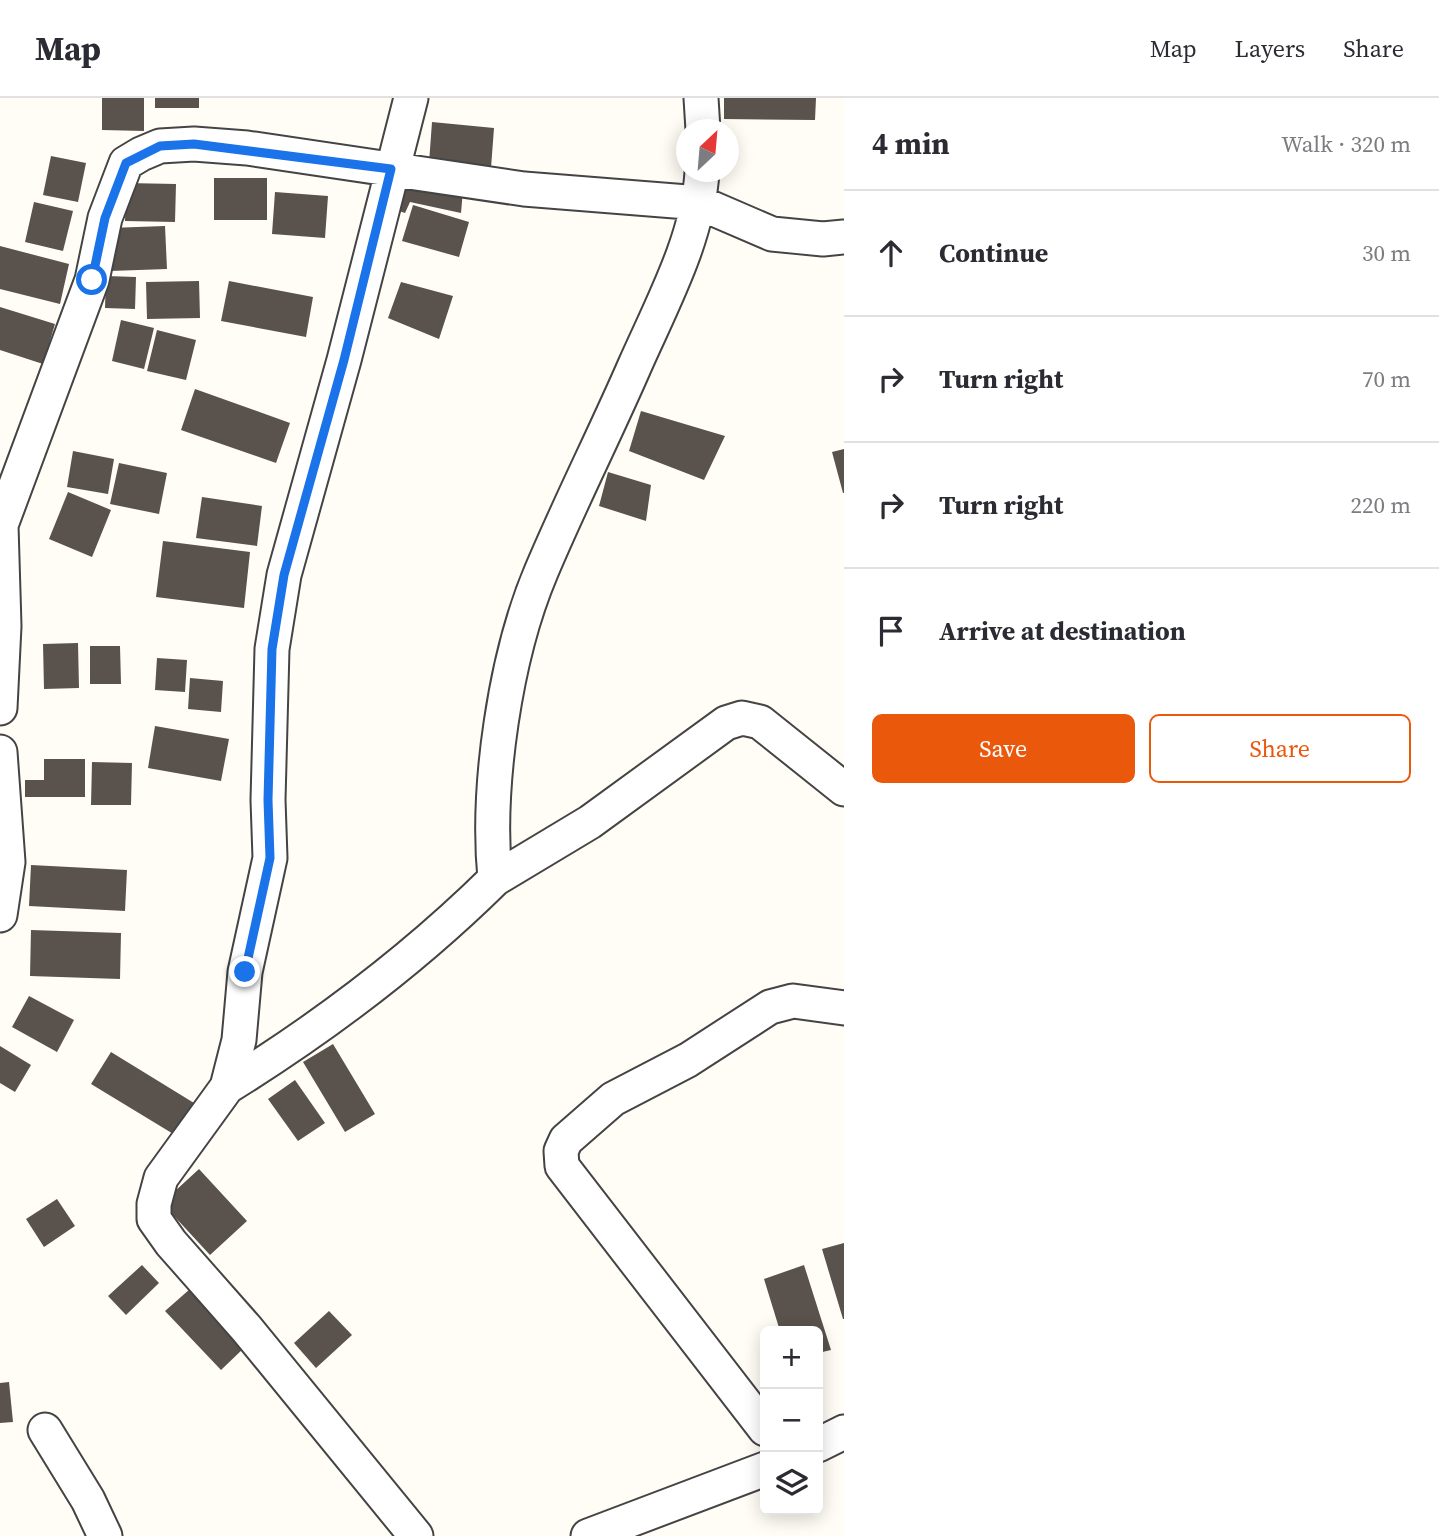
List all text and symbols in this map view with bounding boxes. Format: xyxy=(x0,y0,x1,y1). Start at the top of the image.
text: Map xyxy=(35,26,101,71)
text: Map xyxy=(1150,32,1197,65)
text: Layers xyxy=(1235,32,1305,65)
text: Share xyxy=(1343,32,1404,65)
north arrow xyxy=(676,119,739,182)
text: 4 min xyxy=(872,123,950,164)
text: Walk · 320 m xyxy=(1281,128,1411,160)
icon: ahead xyxy=(872,234,910,272)
text: Continue xyxy=(939,235,1048,271)
text: 30 m xyxy=(1362,237,1411,269)
route start xyxy=(76,264,107,295)
icon: right xyxy=(872,360,910,398)
text: Turn right xyxy=(939,361,1063,397)
text: 70 m xyxy=(1362,363,1411,395)
icon: right xyxy=(872,486,910,524)
text: Turn right xyxy=(939,487,1063,523)
text: 220 m xyxy=(1350,489,1411,521)
icon: arrive xyxy=(872,612,910,650)
text: Arrive at destination xyxy=(939,613,1186,649)
button: Save xyxy=(872,714,1135,783)
button: Share xyxy=(1149,714,1411,783)
route end xyxy=(229,956,260,987)
map controls xyxy=(760,1326,823,1515)
button: + xyxy=(760,1326,823,1389)
button: − xyxy=(760,1389,823,1452)
button: layers xyxy=(760,1452,823,1515)

